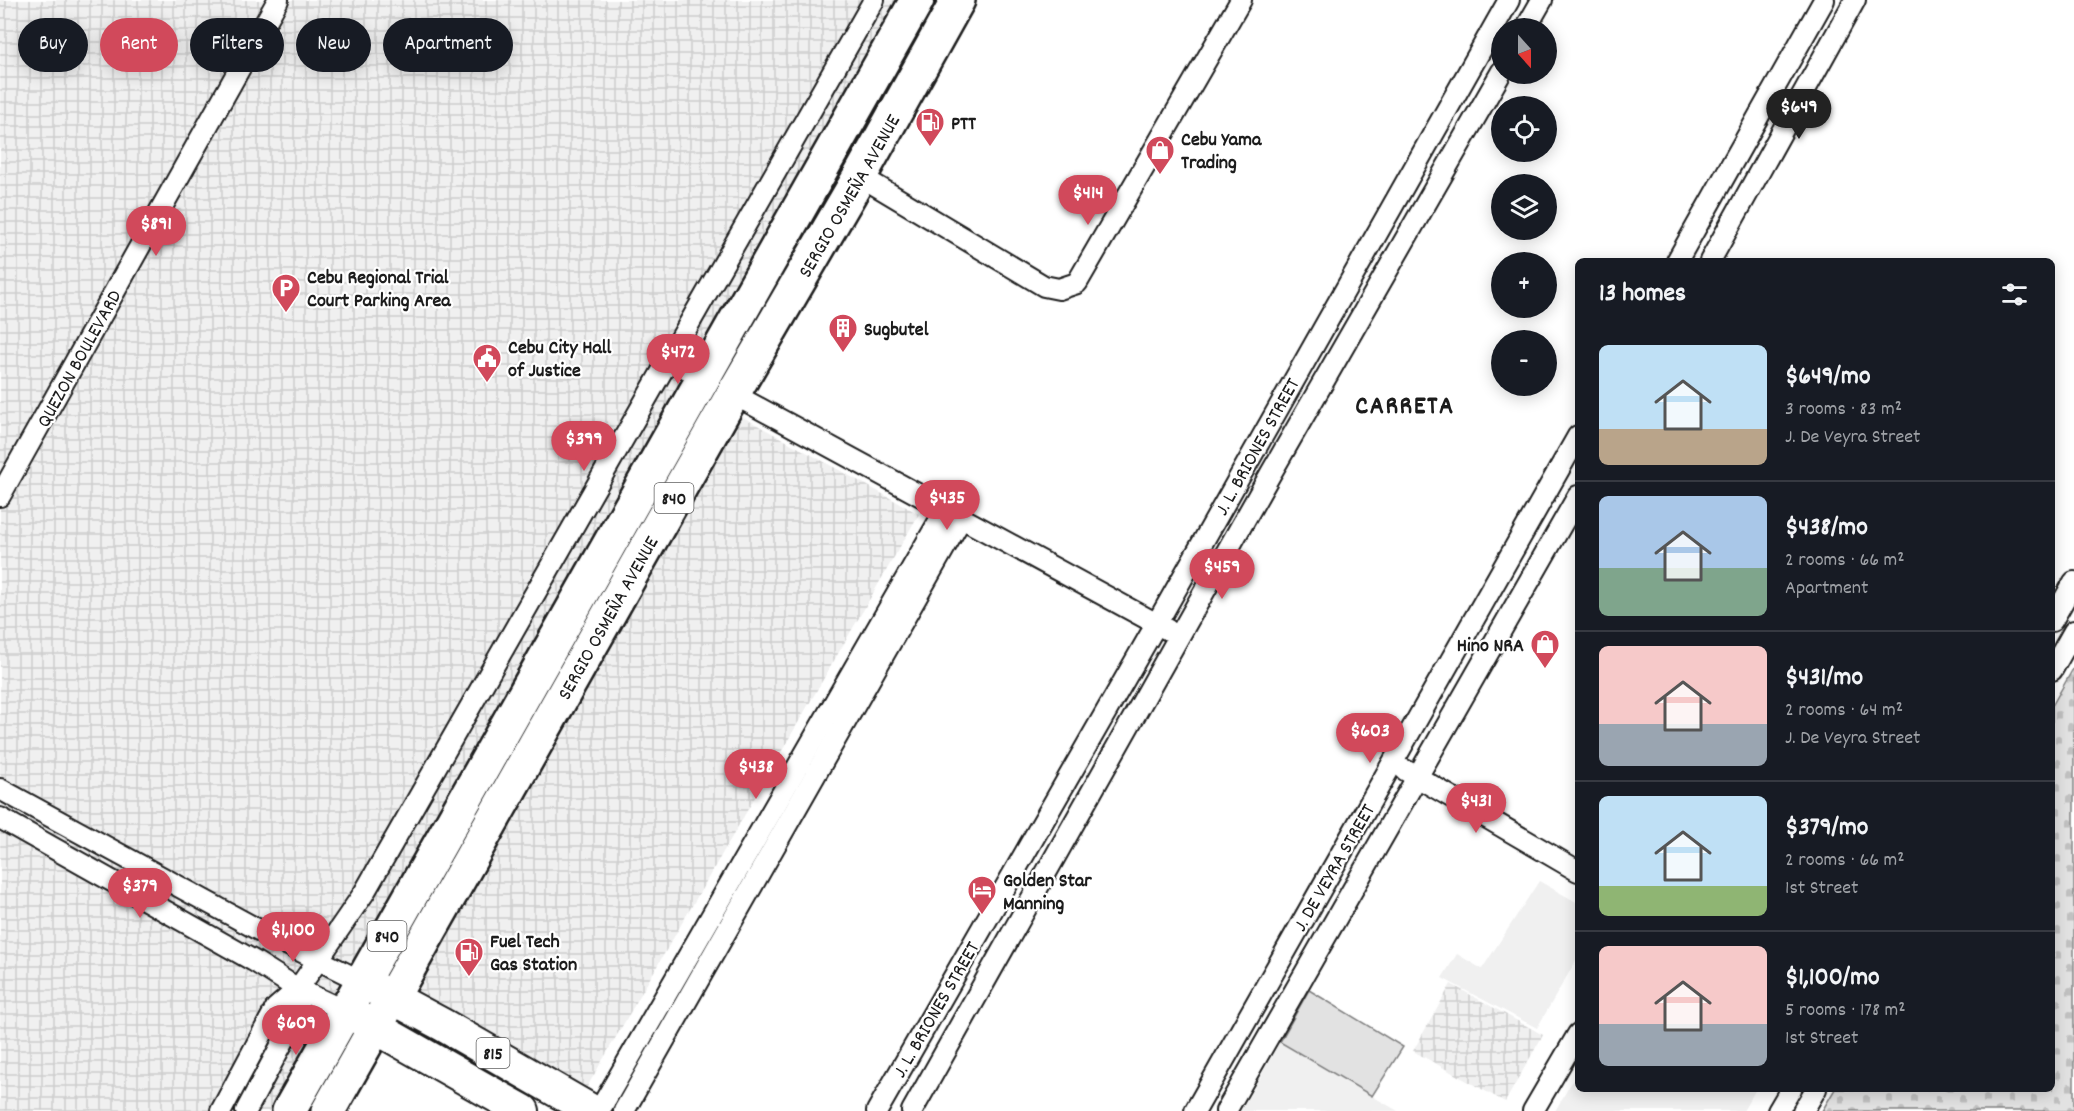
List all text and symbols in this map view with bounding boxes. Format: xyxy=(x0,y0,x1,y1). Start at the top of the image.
chip: Buy xyxy=(18,18,88,72)
chip: Rent xyxy=(100,18,178,72)
chip: Filters xyxy=(190,18,284,72)
chip: New xyxy=(296,18,371,72)
chip: Apartment xyxy=(383,18,513,72)
north arrow xyxy=(1491,18,1557,84)
map controls xyxy=(1491,18,1557,396)
pin: $649 xyxy=(1763,89,1835,140)
text: $649 xyxy=(1780,94,1818,122)
button: locate xyxy=(1491,96,1557,162)
fuel station icon: PTT xyxy=(914,106,946,148)
street label: SERGIO OSMEÑA AVENUE xyxy=(793,110,909,284)
place label: PTT xyxy=(951,111,977,139)
place label: Cebu Yama Trading xyxy=(1181,127,1262,178)
shop icon: Cebu Yama Trading xyxy=(1144,134,1176,176)
button: layers xyxy=(1491,174,1557,240)
pin: $414 xyxy=(1052,175,1124,226)
text: $414 xyxy=(1072,180,1104,208)
pin: $891 xyxy=(120,206,192,257)
text: $891 xyxy=(140,211,172,239)
button: + xyxy=(1491,252,1557,318)
place label: Cebu Regional Trial Court Parking Area xyxy=(307,265,451,316)
parking icon: Cebu Regional Trial Court Parking Area xyxy=(270,272,302,314)
text: 13 homes xyxy=(1599,276,1686,313)
icon: filters xyxy=(1998,278,2031,311)
street label: QUEZON BOULEVARD xyxy=(31,285,130,433)
building icon: Sugbutel xyxy=(827,312,859,354)
place label: Sugbutel xyxy=(864,317,929,345)
button: − xyxy=(1491,330,1557,396)
pin: $472 xyxy=(642,334,714,385)
place label: Cebu City Hall of Justice xyxy=(508,335,612,386)
text: $472 xyxy=(661,339,695,367)
public building icon: Cebu City Hall of Justice xyxy=(471,342,503,384)
text: $649/mo xyxy=(1785,359,1870,396)
icon: home xyxy=(1647,369,1719,441)
street label: J. L. BRIONES STREET xyxy=(1209,374,1308,521)
district label: CARRETA xyxy=(1355,389,1455,426)
text: 3 rooms · 83 m² xyxy=(1785,396,1902,424)
pin: $399 xyxy=(548,421,620,472)
text: J. De Veyra Street xyxy=(1785,424,1920,452)
text: $399 xyxy=(565,426,603,454)
pin: $435 xyxy=(911,480,983,531)
road number: 840 xyxy=(654,483,694,513)
text: $435 xyxy=(929,485,965,513)
text: $438/mo xyxy=(1785,510,1868,547)
icon: home xyxy=(1647,520,1719,592)
street label: SERGIO OSMEÑA AVENUE xyxy=(552,532,667,706)
text: 2 rooms · 66 m² xyxy=(1785,547,1905,575)
pin: $459 xyxy=(1186,549,1258,600)
text: $459 xyxy=(1204,554,1240,582)
text: Apartment xyxy=(1785,575,1868,603)
shop icon: Hino NRA xyxy=(1529,628,1561,670)
place label: Hino NRA xyxy=(1457,633,1524,661)
text: $431/mo xyxy=(1785,660,1863,697)
icon: home xyxy=(1647,670,1719,742)
text: 2 rooms · 64 m² xyxy=(1785,697,1903,725)
pin: $603 xyxy=(1334,713,1406,764)
text: $603 xyxy=(1350,718,1390,746)
text: J. De Veyra Street xyxy=(1785,725,1920,753)
pin: $438 xyxy=(720,749,792,800)
text: $438 xyxy=(738,754,774,782)
pin: $431 xyxy=(1440,783,1512,834)
text: $431 xyxy=(1460,788,1492,816)
street label: J. DE VEYRA STREET xyxy=(1288,800,1384,937)
text: $379/mo xyxy=(1785,810,1868,847)
icon: home xyxy=(1647,820,1719,892)
text: 2 rooms · 66 m² xyxy=(1785,847,1905,875)
pin: $379 xyxy=(104,868,176,919)
place label: Golden Star Manning xyxy=(1003,868,1092,919)
text: $379 xyxy=(122,873,158,901)
hotel icon: Golden Star Manning xyxy=(966,874,998,916)
text: 1st Street xyxy=(1785,875,1858,903)
pin: $1,100 xyxy=(244,912,342,963)
text: $1,100 xyxy=(271,917,315,945)
road number: 840 xyxy=(368,921,406,951)
place label: Fuel Tech Gas Station xyxy=(490,929,577,980)
fuel station icon: Fuel Tech Gas Station xyxy=(453,936,485,978)
street label: J. L. BRIONES STREET xyxy=(887,937,988,1084)
text: $1,100/mo xyxy=(1785,960,1880,997)
icon: home xyxy=(1647,970,1719,1042)
text: 5 rooms · 178 m² xyxy=(1785,997,1906,1025)
pin: $609 xyxy=(260,1005,332,1056)
text: $609 xyxy=(276,1010,316,1038)
text: 1st Street xyxy=(1785,1025,1858,1053)
road number: 815 xyxy=(476,1038,510,1068)

